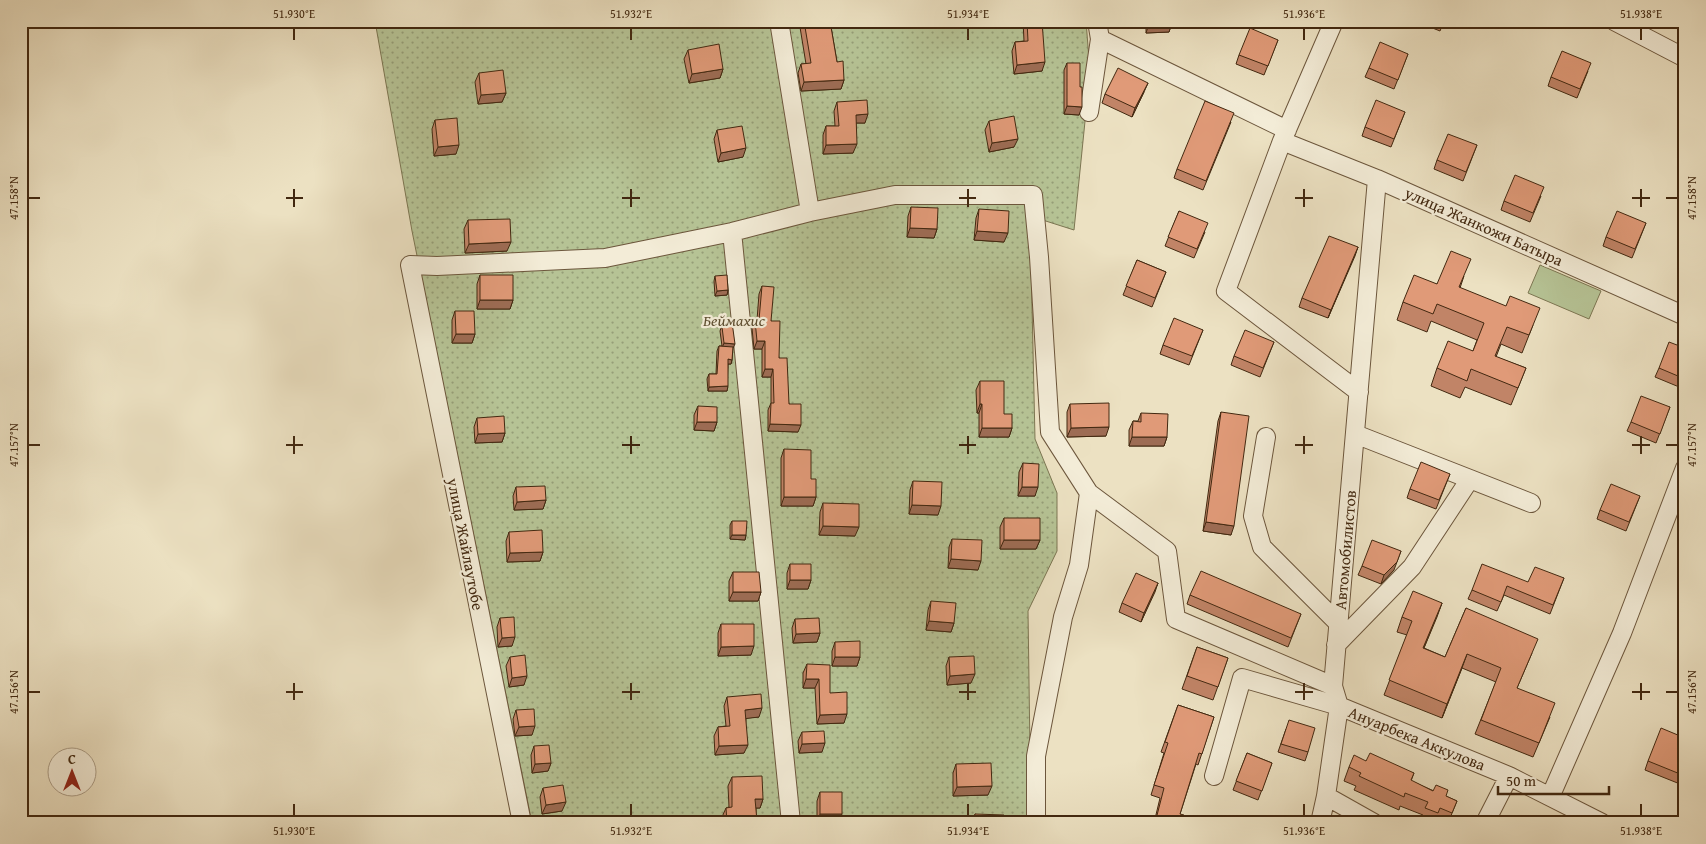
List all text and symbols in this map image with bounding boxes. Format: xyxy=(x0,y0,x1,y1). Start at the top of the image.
text: 51.930°E xyxy=(273,5,315,22)
text: 51.932°E xyxy=(610,5,652,22)
text: 51.934°E xyxy=(947,5,989,22)
text: 51.936°E xyxy=(1283,5,1325,22)
text: 51.938°E xyxy=(1620,5,1662,22)
text: 47.158°N xyxy=(5,176,22,220)
text: 47.158°N xyxy=(1683,176,1700,220)
street label: улица Жанкожи Батыра xyxy=(1400,180,1567,272)
park label: Беймахис xyxy=(703,308,766,332)
text: 47.157°N xyxy=(5,423,22,467)
text: 47.157°N xyxy=(1683,423,1700,467)
street label: улица Жайлаутобе xyxy=(441,475,491,612)
street label: Автомобилистов xyxy=(1328,489,1362,611)
text: 47.156°N xyxy=(5,670,22,714)
text: 47.156°N xyxy=(1683,670,1700,714)
street label: Ануарбека Аккулова xyxy=(1345,700,1489,777)
north arrow xyxy=(48,746,98,796)
text: С xyxy=(68,749,76,769)
scale bar xyxy=(1498,764,1610,796)
text: 50 m xyxy=(1506,770,1537,791)
text: 51.930°E xyxy=(273,822,315,839)
text: 51.932°E xyxy=(610,822,652,839)
text: 51.934°E xyxy=(947,822,989,839)
text: 51.936°E xyxy=(1283,822,1325,839)
text: 51.938°E xyxy=(1620,822,1662,839)

